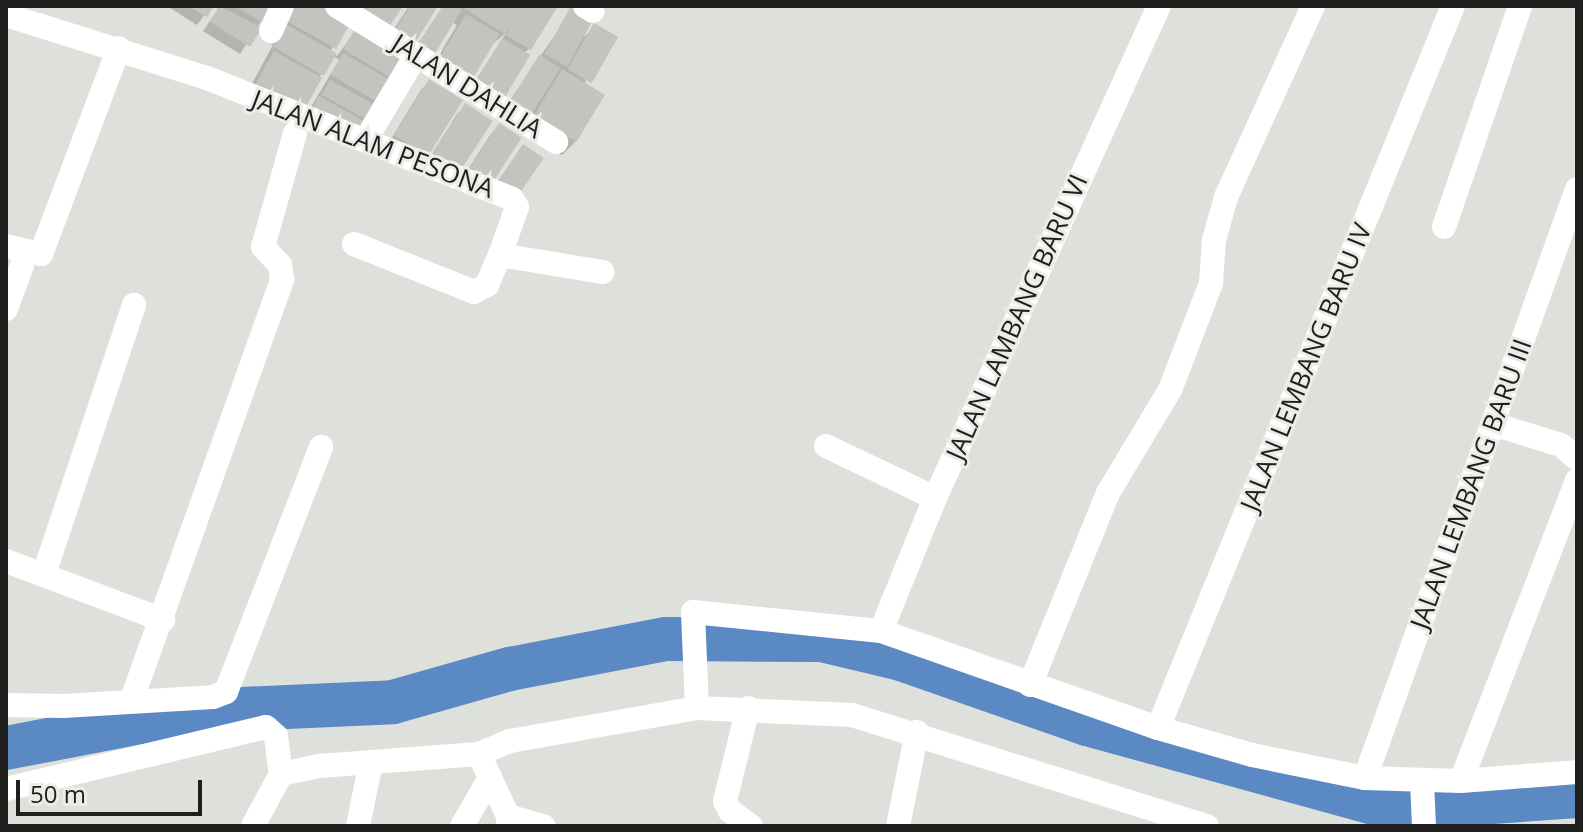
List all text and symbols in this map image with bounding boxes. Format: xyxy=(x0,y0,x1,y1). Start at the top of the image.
street label: JALAN DAHLIA xyxy=(386,27,548,145)
street label: JALAN ALAM PESONA xyxy=(247,83,499,205)
street label: JALAN LAMBANG BARU VI xyxy=(940,169,1094,465)
street label: JALAN LEMBANG BARU IV xyxy=(1234,219,1378,515)
street label: JALAN LEMBANG BARU III xyxy=(1404,335,1538,633)
scale bar xyxy=(20,764,206,814)
text: 50 m xyxy=(30,777,86,810)

